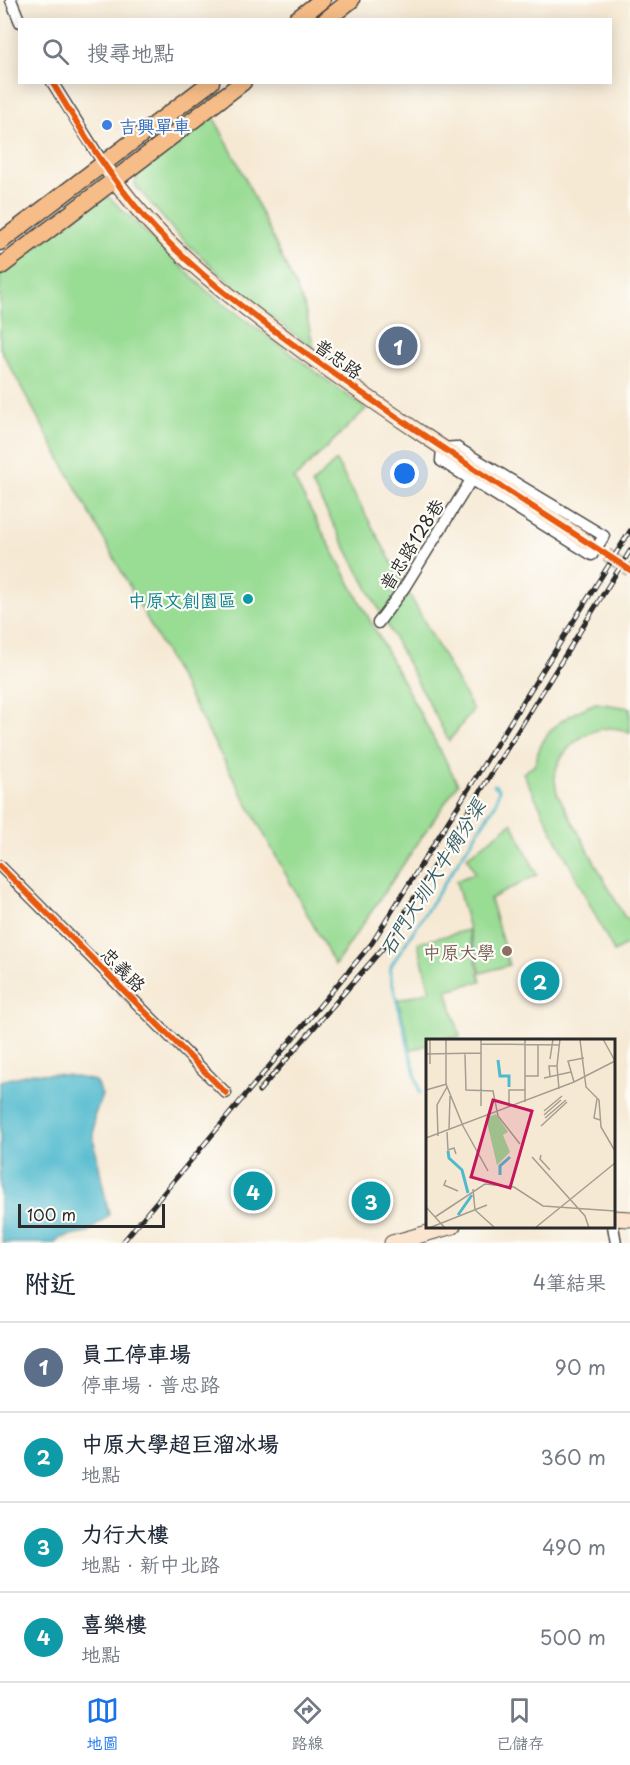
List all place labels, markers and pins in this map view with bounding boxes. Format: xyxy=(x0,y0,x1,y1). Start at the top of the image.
place label: 吉興單車 xyxy=(119,112,191,139)
marker: 吉興單車 xyxy=(100,118,114,132)
pin: 1 xyxy=(378,324,418,368)
place label: 中原文創園區 xyxy=(128,586,236,613)
marker: 中原文創園區 xyxy=(241,592,255,606)
place label: 中原大學 xyxy=(423,938,495,965)
marker: 中原大學 xyxy=(500,944,514,958)
pin: 2 xyxy=(520,958,560,1004)
pin: 4 xyxy=(234,1168,272,1214)
pin: 3 xyxy=(352,1178,391,1224)

